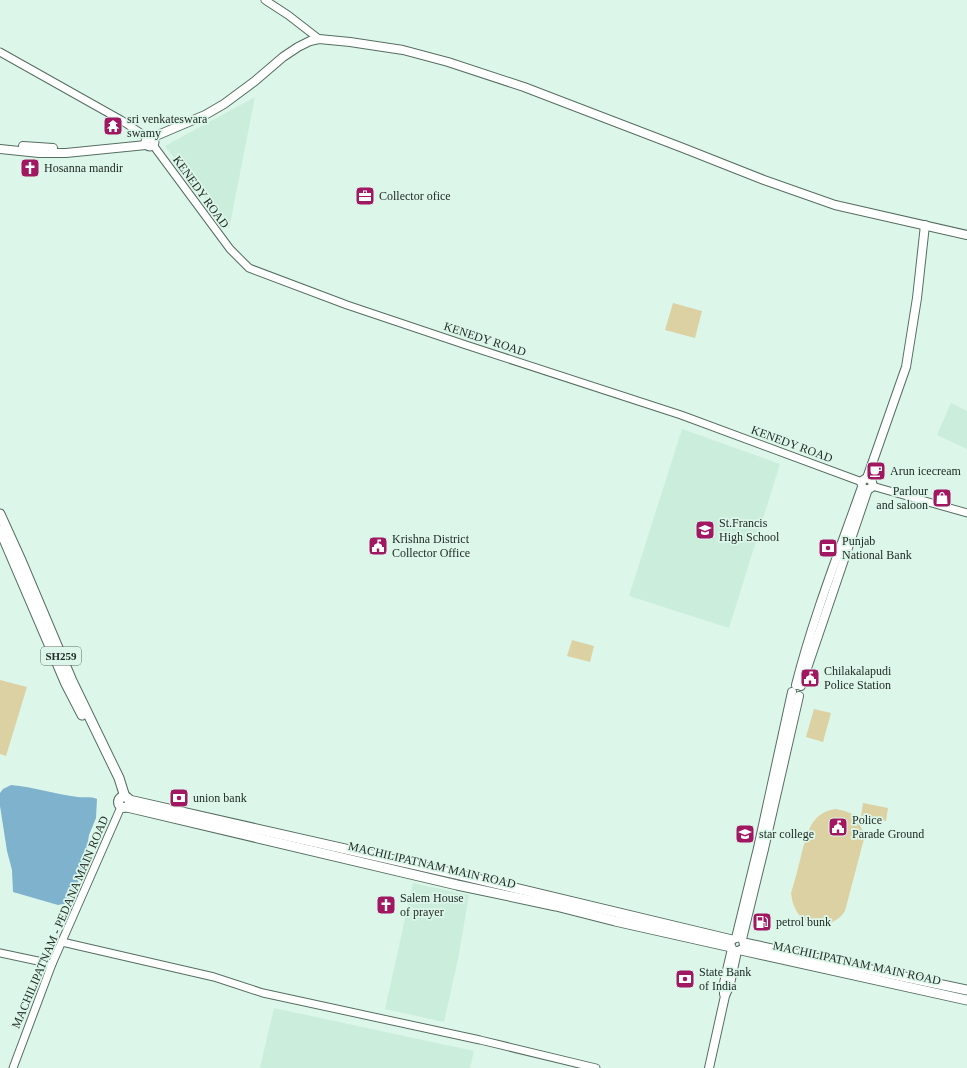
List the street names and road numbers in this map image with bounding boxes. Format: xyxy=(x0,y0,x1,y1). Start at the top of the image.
street label: KENEDY ROAD xyxy=(170,153,232,231)
street label: KENEDY ROAD xyxy=(442,319,528,359)
street label: KENEDY ROAD xyxy=(749,423,835,465)
road number: SH259 xyxy=(41,647,81,665)
street label: MACHILIPATNAM - PEDANA MAIN ROAD xyxy=(9,813,111,1030)
street label: MACHILIPATNAM MAIN ROAD xyxy=(347,839,517,891)
street label: MACHILIPATNAM MAIN ROAD xyxy=(772,938,943,988)

